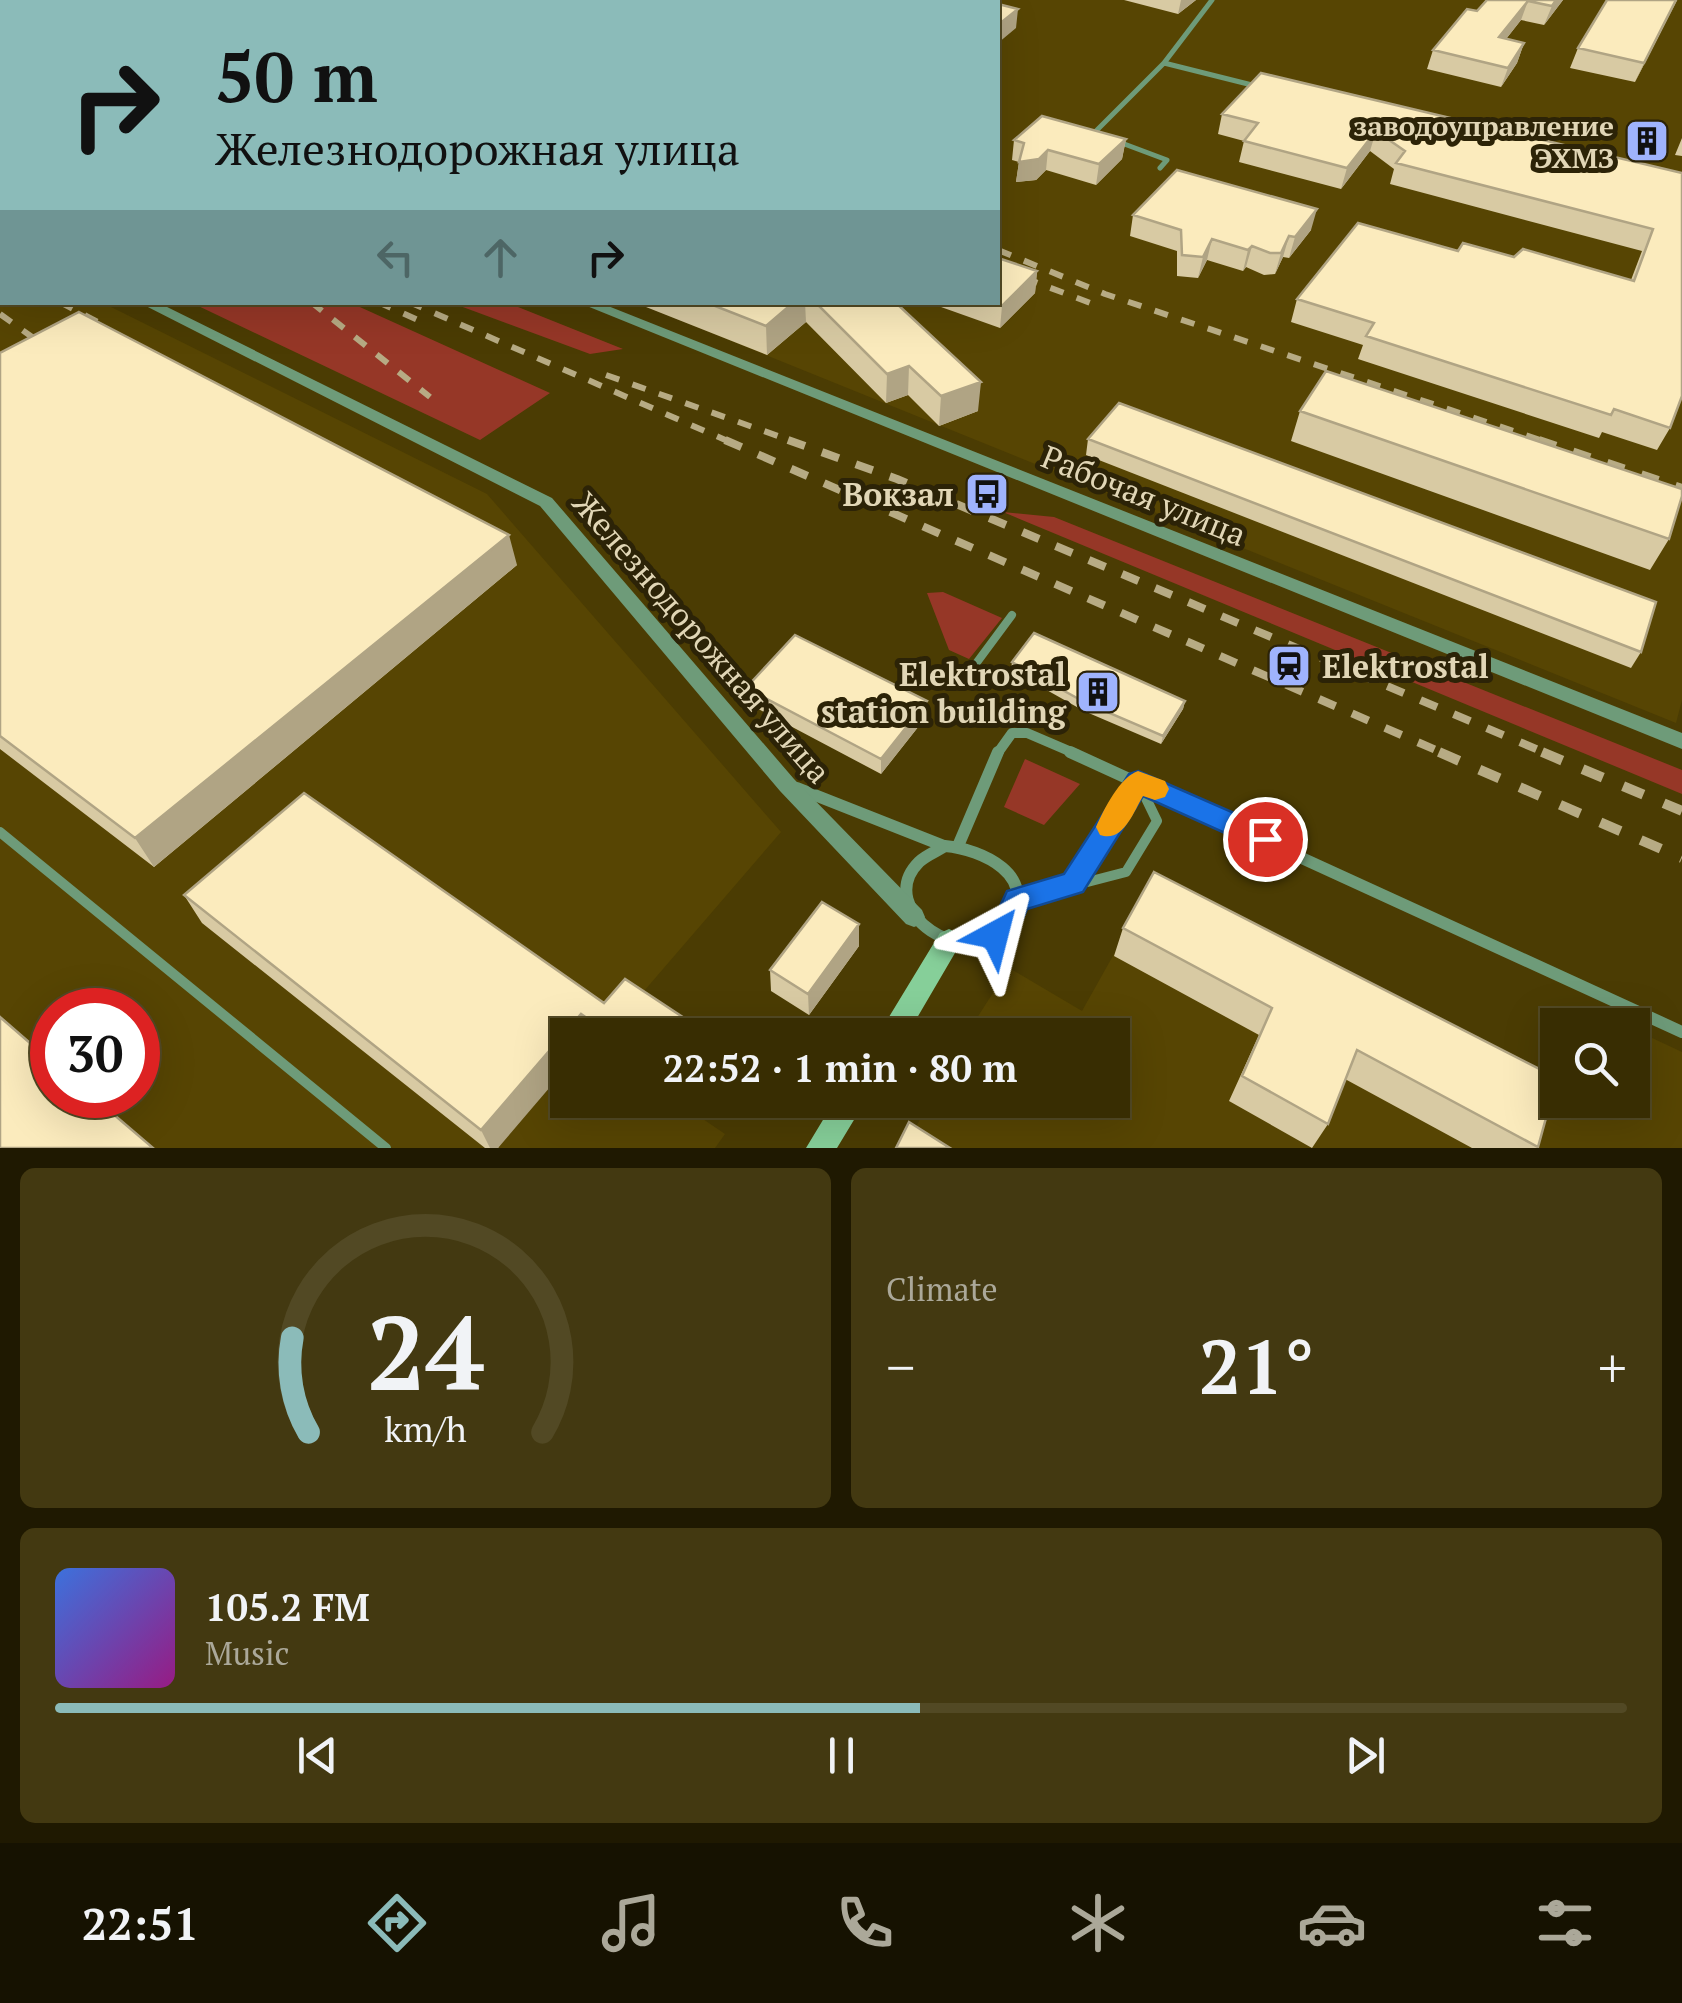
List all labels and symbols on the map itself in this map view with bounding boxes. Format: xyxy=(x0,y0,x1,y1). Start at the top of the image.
place label: заводоуправление ЭХМЗ xyxy=(1353,107,1614,176)
building icon: заводоуправление ЭХМЗ xyxy=(1624,118,1670,164)
street label: Рабочая улица xyxy=(1036,435,1252,555)
bus stop icon: Вокзал xyxy=(964,471,1010,517)
place label: Вокзал xyxy=(843,473,954,515)
street label: Железнодорожная улица xyxy=(564,482,840,792)
station icon: Elektrostal xyxy=(1266,643,1312,689)
place label: Elektrostal xyxy=(1322,645,1489,687)
place label: Elektrostal station building xyxy=(821,653,1067,732)
building icon: Elektrostal station building xyxy=(1075,669,1121,715)
pin xyxy=(1223,797,1308,882)
position arrow xyxy=(943,883,1047,987)
speed limit sign: 30 xyxy=(30,988,160,1118)

